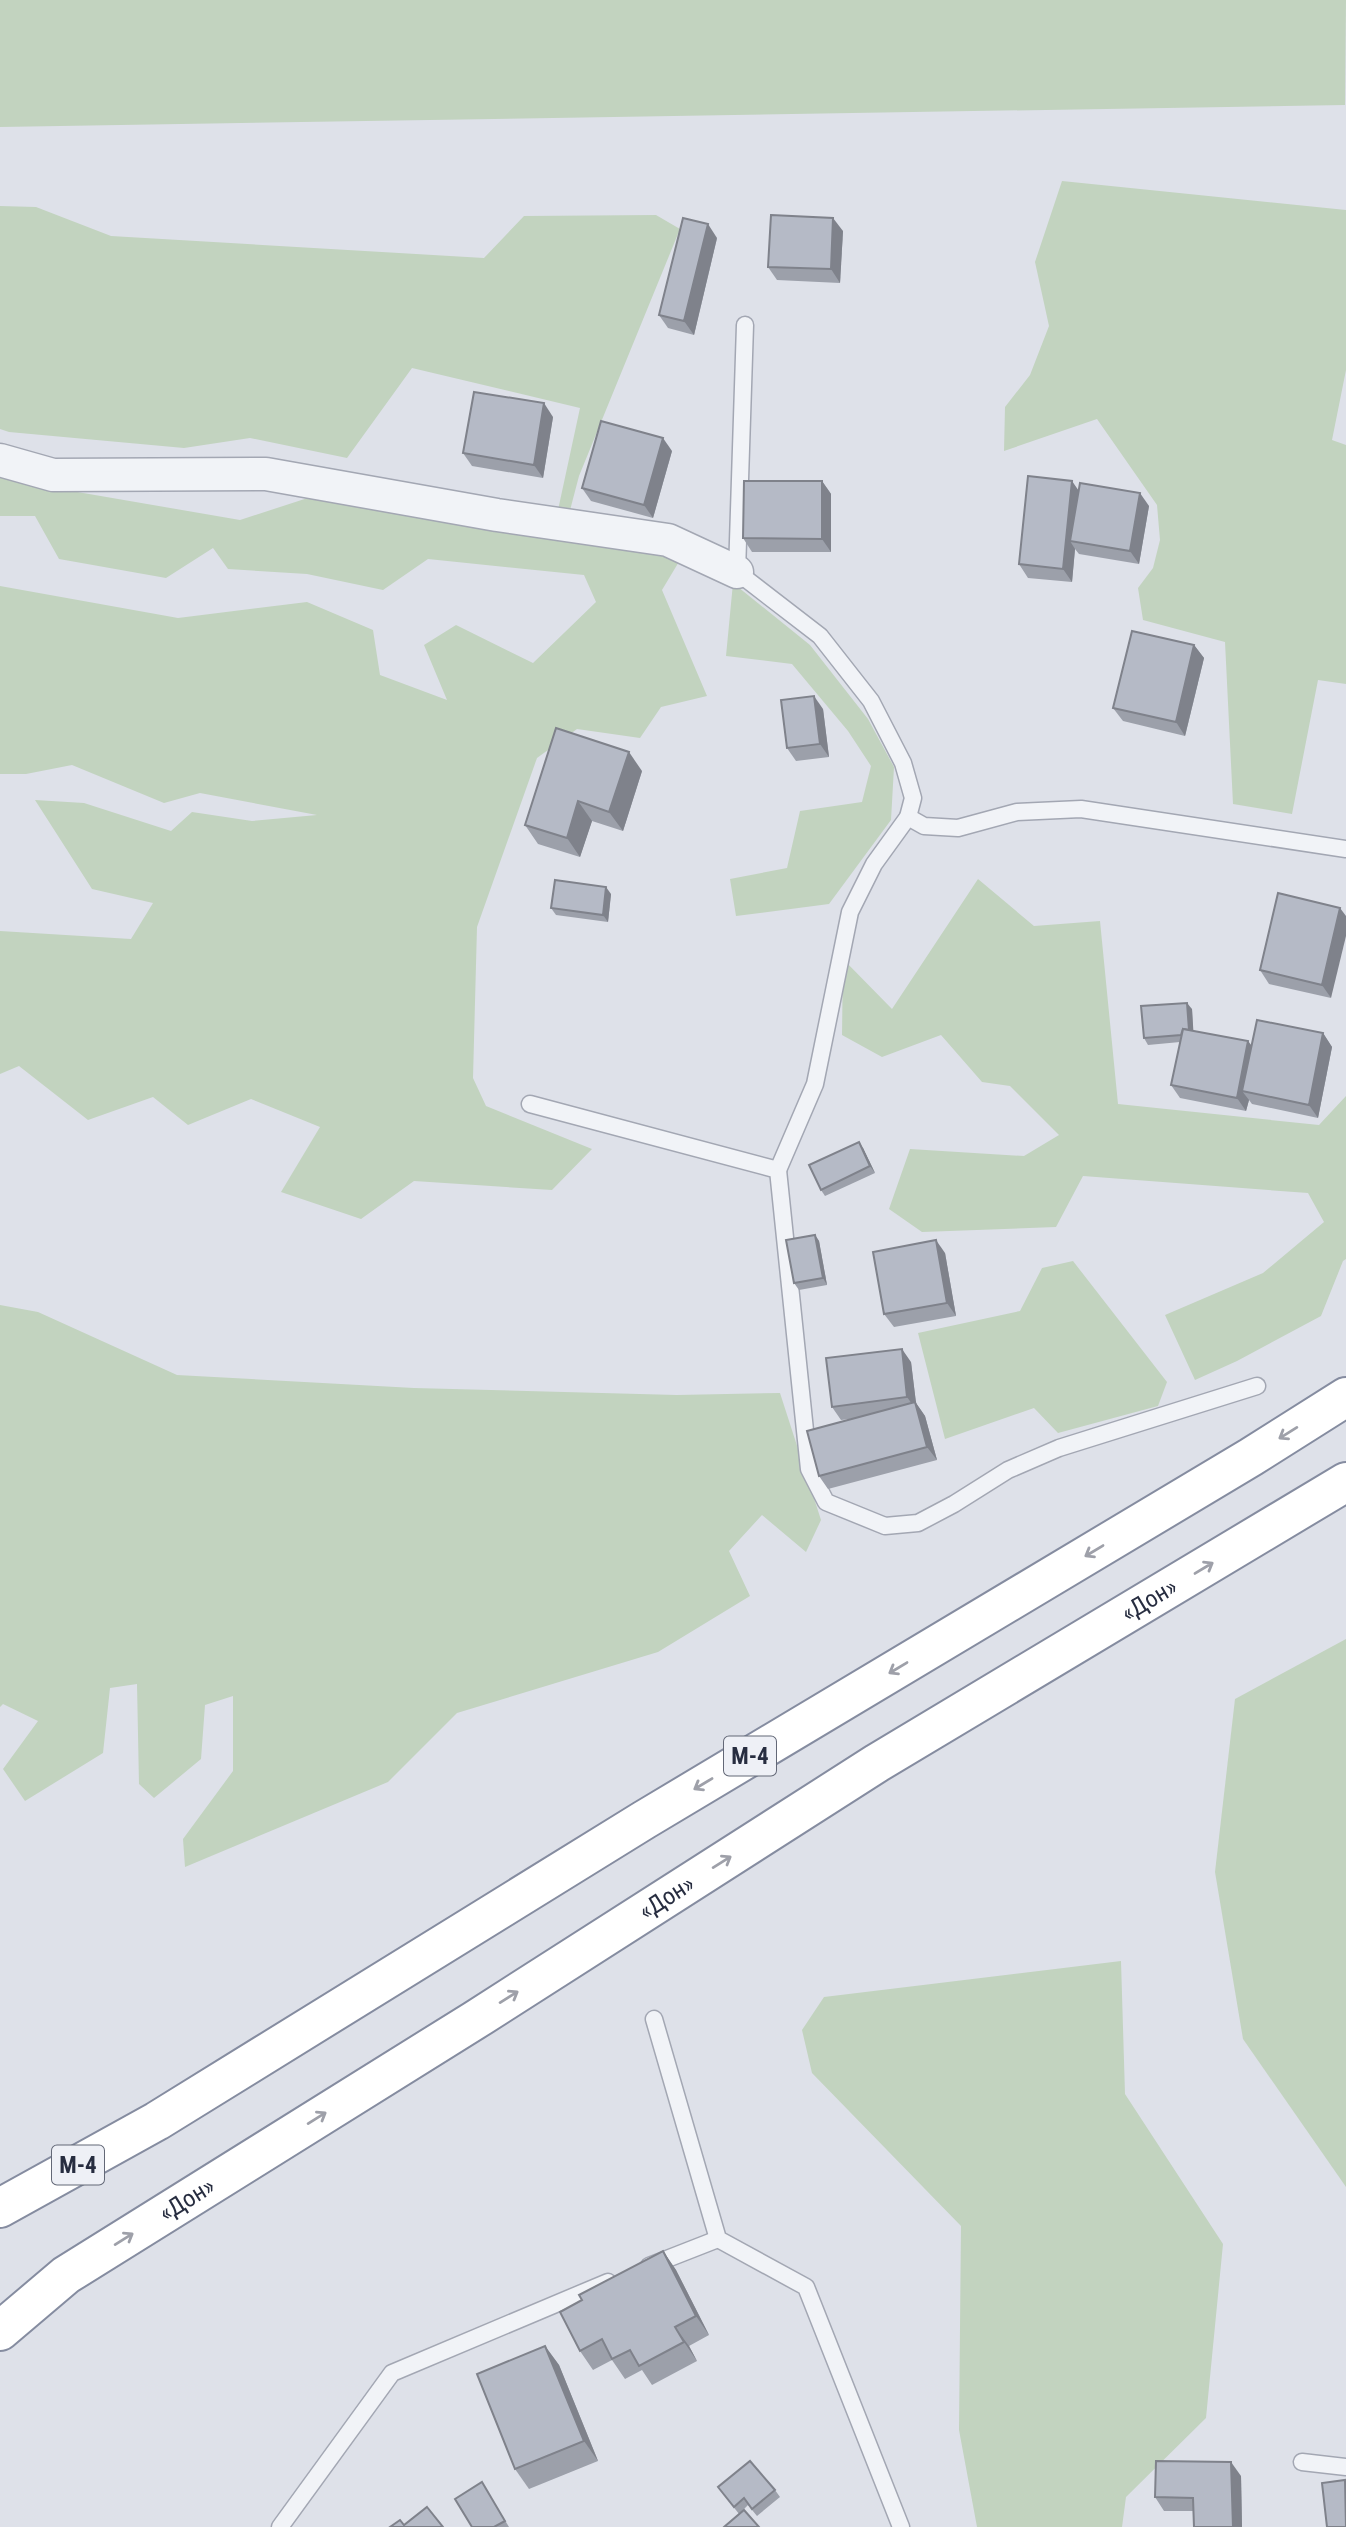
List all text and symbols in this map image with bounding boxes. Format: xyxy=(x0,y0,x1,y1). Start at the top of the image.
one-way arrow xyxy=(1279,1427,1299,1441)
one-way arrow xyxy=(1084,1544,1104,1558)
one-way arrow xyxy=(1194,1561,1214,1575)
street label: «Дон» xyxy=(1116,1572,1182,1627)
one-way arrow xyxy=(889,1661,909,1675)
road number: М-4 xyxy=(724,1736,776,1776)
one-way arrow xyxy=(694,1778,714,1792)
one-way arrow xyxy=(712,1855,731,1869)
street label: «Дон» xyxy=(634,1869,700,1925)
one-way arrow xyxy=(499,1990,519,2004)
one-way arrow xyxy=(306,2111,326,2125)
road number: М-4 xyxy=(52,2146,104,2184)
street label: «Дон» xyxy=(154,2172,220,2227)
one-way arrow xyxy=(113,2231,133,2245)

